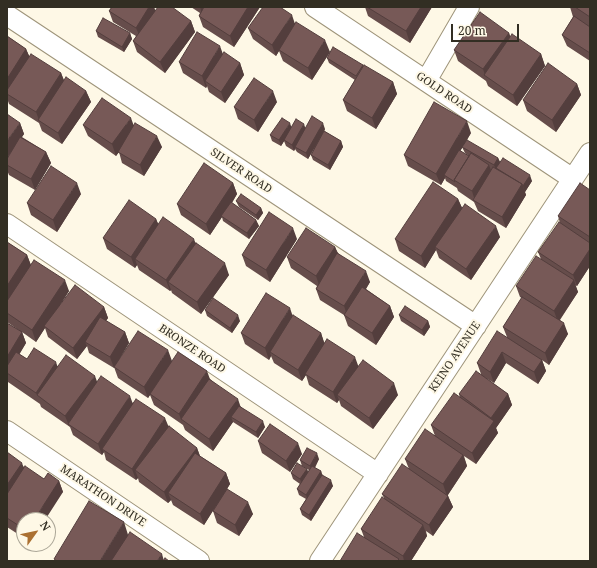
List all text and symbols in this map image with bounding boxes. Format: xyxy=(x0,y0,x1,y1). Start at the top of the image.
scale bar xyxy=(453,16,521,42)
text: 20 m xyxy=(458,22,486,39)
street label: GOLD ROAD xyxy=(414,70,474,116)
street label: SILVER ROAD xyxy=(208,146,274,196)
street label: KEINO AVENUE xyxy=(427,319,483,395)
street label: BRONZE ROAD xyxy=(156,322,228,376)
street label: MARATHON DRIVE xyxy=(58,462,148,530)
north arrow xyxy=(16,512,56,552)
text: N xyxy=(37,518,54,533)

